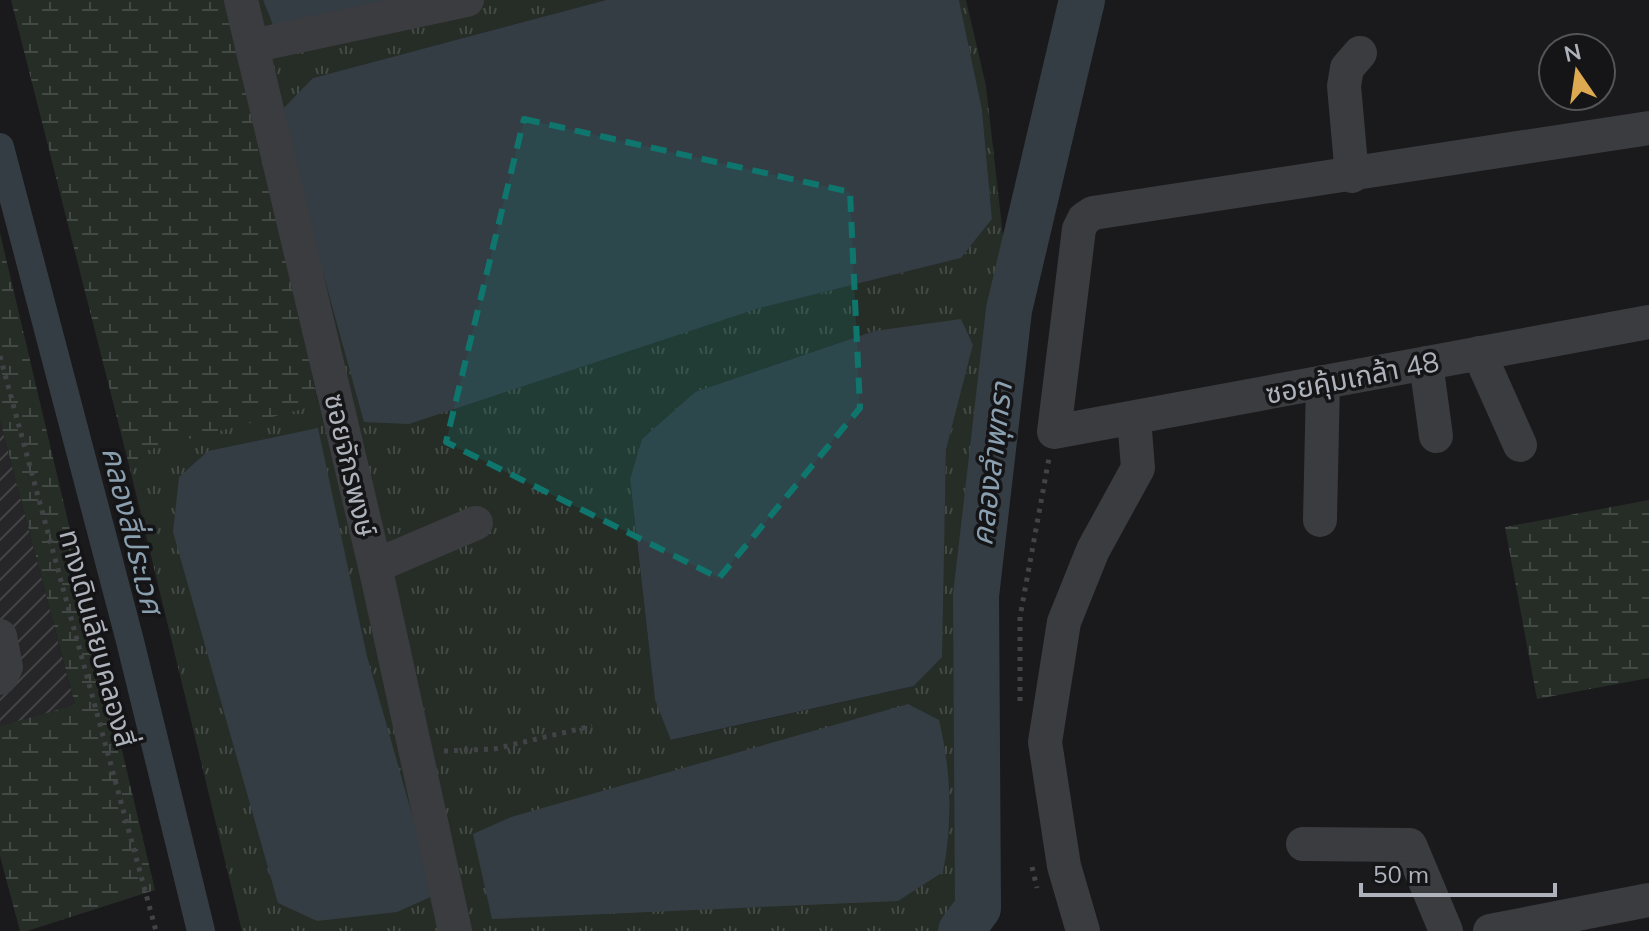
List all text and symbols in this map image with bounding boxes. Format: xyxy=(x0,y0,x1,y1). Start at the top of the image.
north arrow xyxy=(1537,32,1617,112)
text: N xyxy=(1561,37,1584,68)
street label: ซอยคุ้มเกล้า 48 xyxy=(1262,343,1442,411)
water label: คลองลำพุทรา xyxy=(962,378,1020,548)
street label: ซอยจักรพงษ์ xyxy=(318,390,384,540)
water label: คลองสี่ประเวศ xyxy=(94,442,174,621)
street label: ทางเดินเลียบคลองสี่ xyxy=(52,525,145,751)
scale bar xyxy=(1361,847,1555,897)
text: 50 m xyxy=(1373,859,1429,889)

